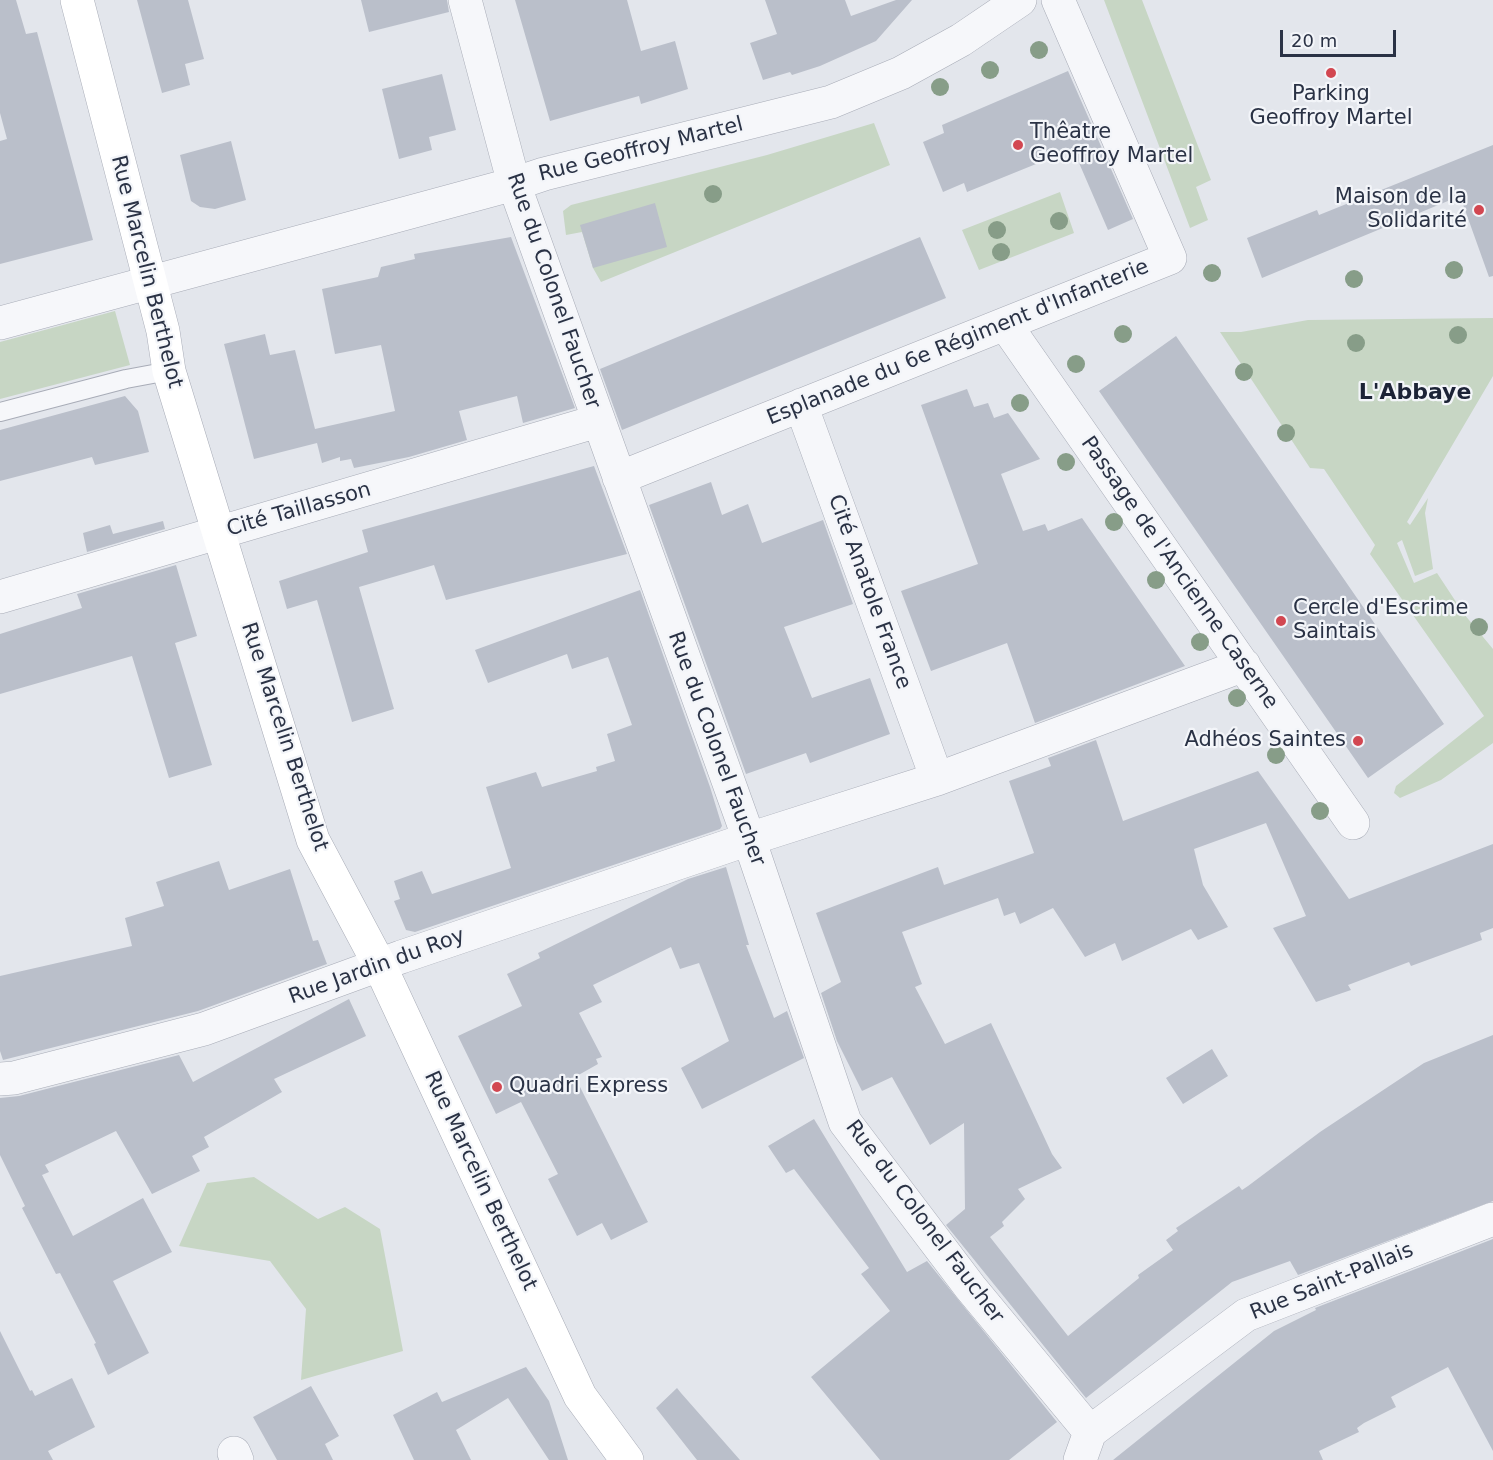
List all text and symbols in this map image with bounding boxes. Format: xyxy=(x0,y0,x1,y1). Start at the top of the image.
scale bar xyxy=(1283,18,1398,56)
text: 20 m xyxy=(1291,30,1337,51)
marker: Parking Geoffroy Martel xyxy=(1324,66,1338,80)
place label: Parking Geoffroy Martel xyxy=(1249,82,1413,132)
street label: Rue Geoffroy Martel xyxy=(536,112,746,188)
place label: Thêatre Geoffroy Martel xyxy=(1030,120,1193,170)
marker: Thêatre Geoffroy Martel xyxy=(1011,138,1025,152)
street label: Rue Marcelin Berthelot xyxy=(105,153,187,391)
street label: Rue du Colonel Faucher xyxy=(501,170,605,412)
place label: Maison de la Solidarité xyxy=(1335,185,1467,235)
marker: Maison de la Solidarité xyxy=(1472,203,1486,217)
street label: Esplanade du 6e Régiment d'Infanterie xyxy=(763,255,1153,431)
district label: L'Abbaye xyxy=(1359,380,1471,406)
street label: Passage de l'Ancienne Caserne xyxy=(1075,432,1283,714)
street label: Cité Taillasson xyxy=(224,477,374,543)
street label: Cité Anatole France xyxy=(822,491,916,693)
place label: Cercle d'Escrime Saintais xyxy=(1293,596,1468,646)
marker: Cercle d'Escrime Saintais xyxy=(1274,614,1288,628)
street label: Rue Marcelin Berthelot xyxy=(235,619,333,855)
street label: Rue du Colonel Faucher xyxy=(662,628,770,870)
place label: Adhéos Saintes xyxy=(1185,728,1346,754)
marker: Adhéos Saintes xyxy=(1351,734,1365,748)
street label: Rue Jardin du Roy xyxy=(286,923,468,1011)
street label: Rue Marcelin Berthelot xyxy=(418,1067,542,1295)
place label: Quadri Express xyxy=(509,1074,668,1100)
marker: Quadri Express xyxy=(490,1080,504,1094)
street label: Rue du Colonel Faucher xyxy=(839,1116,1009,1328)
street label: Rue Saint-Pallais xyxy=(1247,1238,1417,1326)

